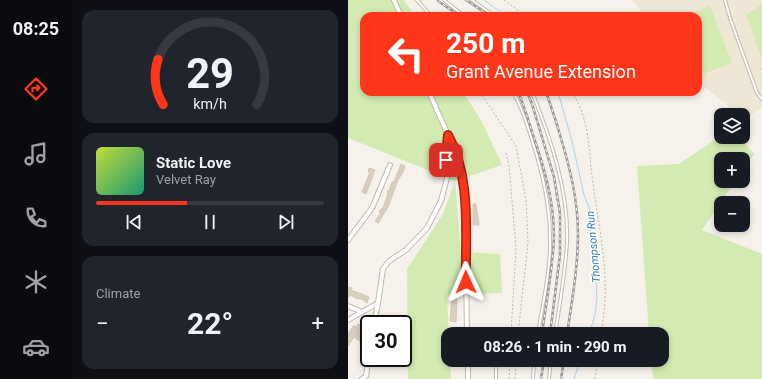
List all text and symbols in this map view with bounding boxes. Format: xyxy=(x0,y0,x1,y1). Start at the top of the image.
text: 08:25 xyxy=(13,18,59,39)
text: 250 m xyxy=(446,27,525,60)
icon: left xyxy=(380,28,432,80)
text: 29 xyxy=(186,48,234,97)
text: Grant Avenue Extension xyxy=(446,61,636,82)
icon: directions xyxy=(22,75,50,103)
text: km/h xyxy=(193,95,227,111)
map controls xyxy=(714,108,750,232)
button: layers xyxy=(714,108,750,144)
icon: music xyxy=(22,140,50,168)
pin xyxy=(429,143,463,177)
icon: arrive xyxy=(435,149,457,171)
button: + xyxy=(714,152,750,188)
text: Static Love xyxy=(156,154,231,172)
text: Velvet Ray xyxy=(156,172,216,187)
button: − xyxy=(714,196,750,232)
icon: phone xyxy=(22,204,50,232)
water label: Thompson Run xyxy=(584,210,603,283)
icon: previous xyxy=(123,211,145,233)
icon: pause xyxy=(199,211,221,233)
icon: next xyxy=(275,211,297,233)
position arrow xyxy=(445,261,487,303)
icon: climate xyxy=(22,268,50,296)
text: Climate xyxy=(96,286,140,301)
text: 22° xyxy=(187,306,233,341)
text: − xyxy=(96,311,109,336)
text: + xyxy=(312,311,324,336)
speed limit sign: 30 xyxy=(360,315,412,367)
icon: car xyxy=(22,333,50,361)
text: 08:26 · 1 min · 290 m xyxy=(484,338,626,356)

